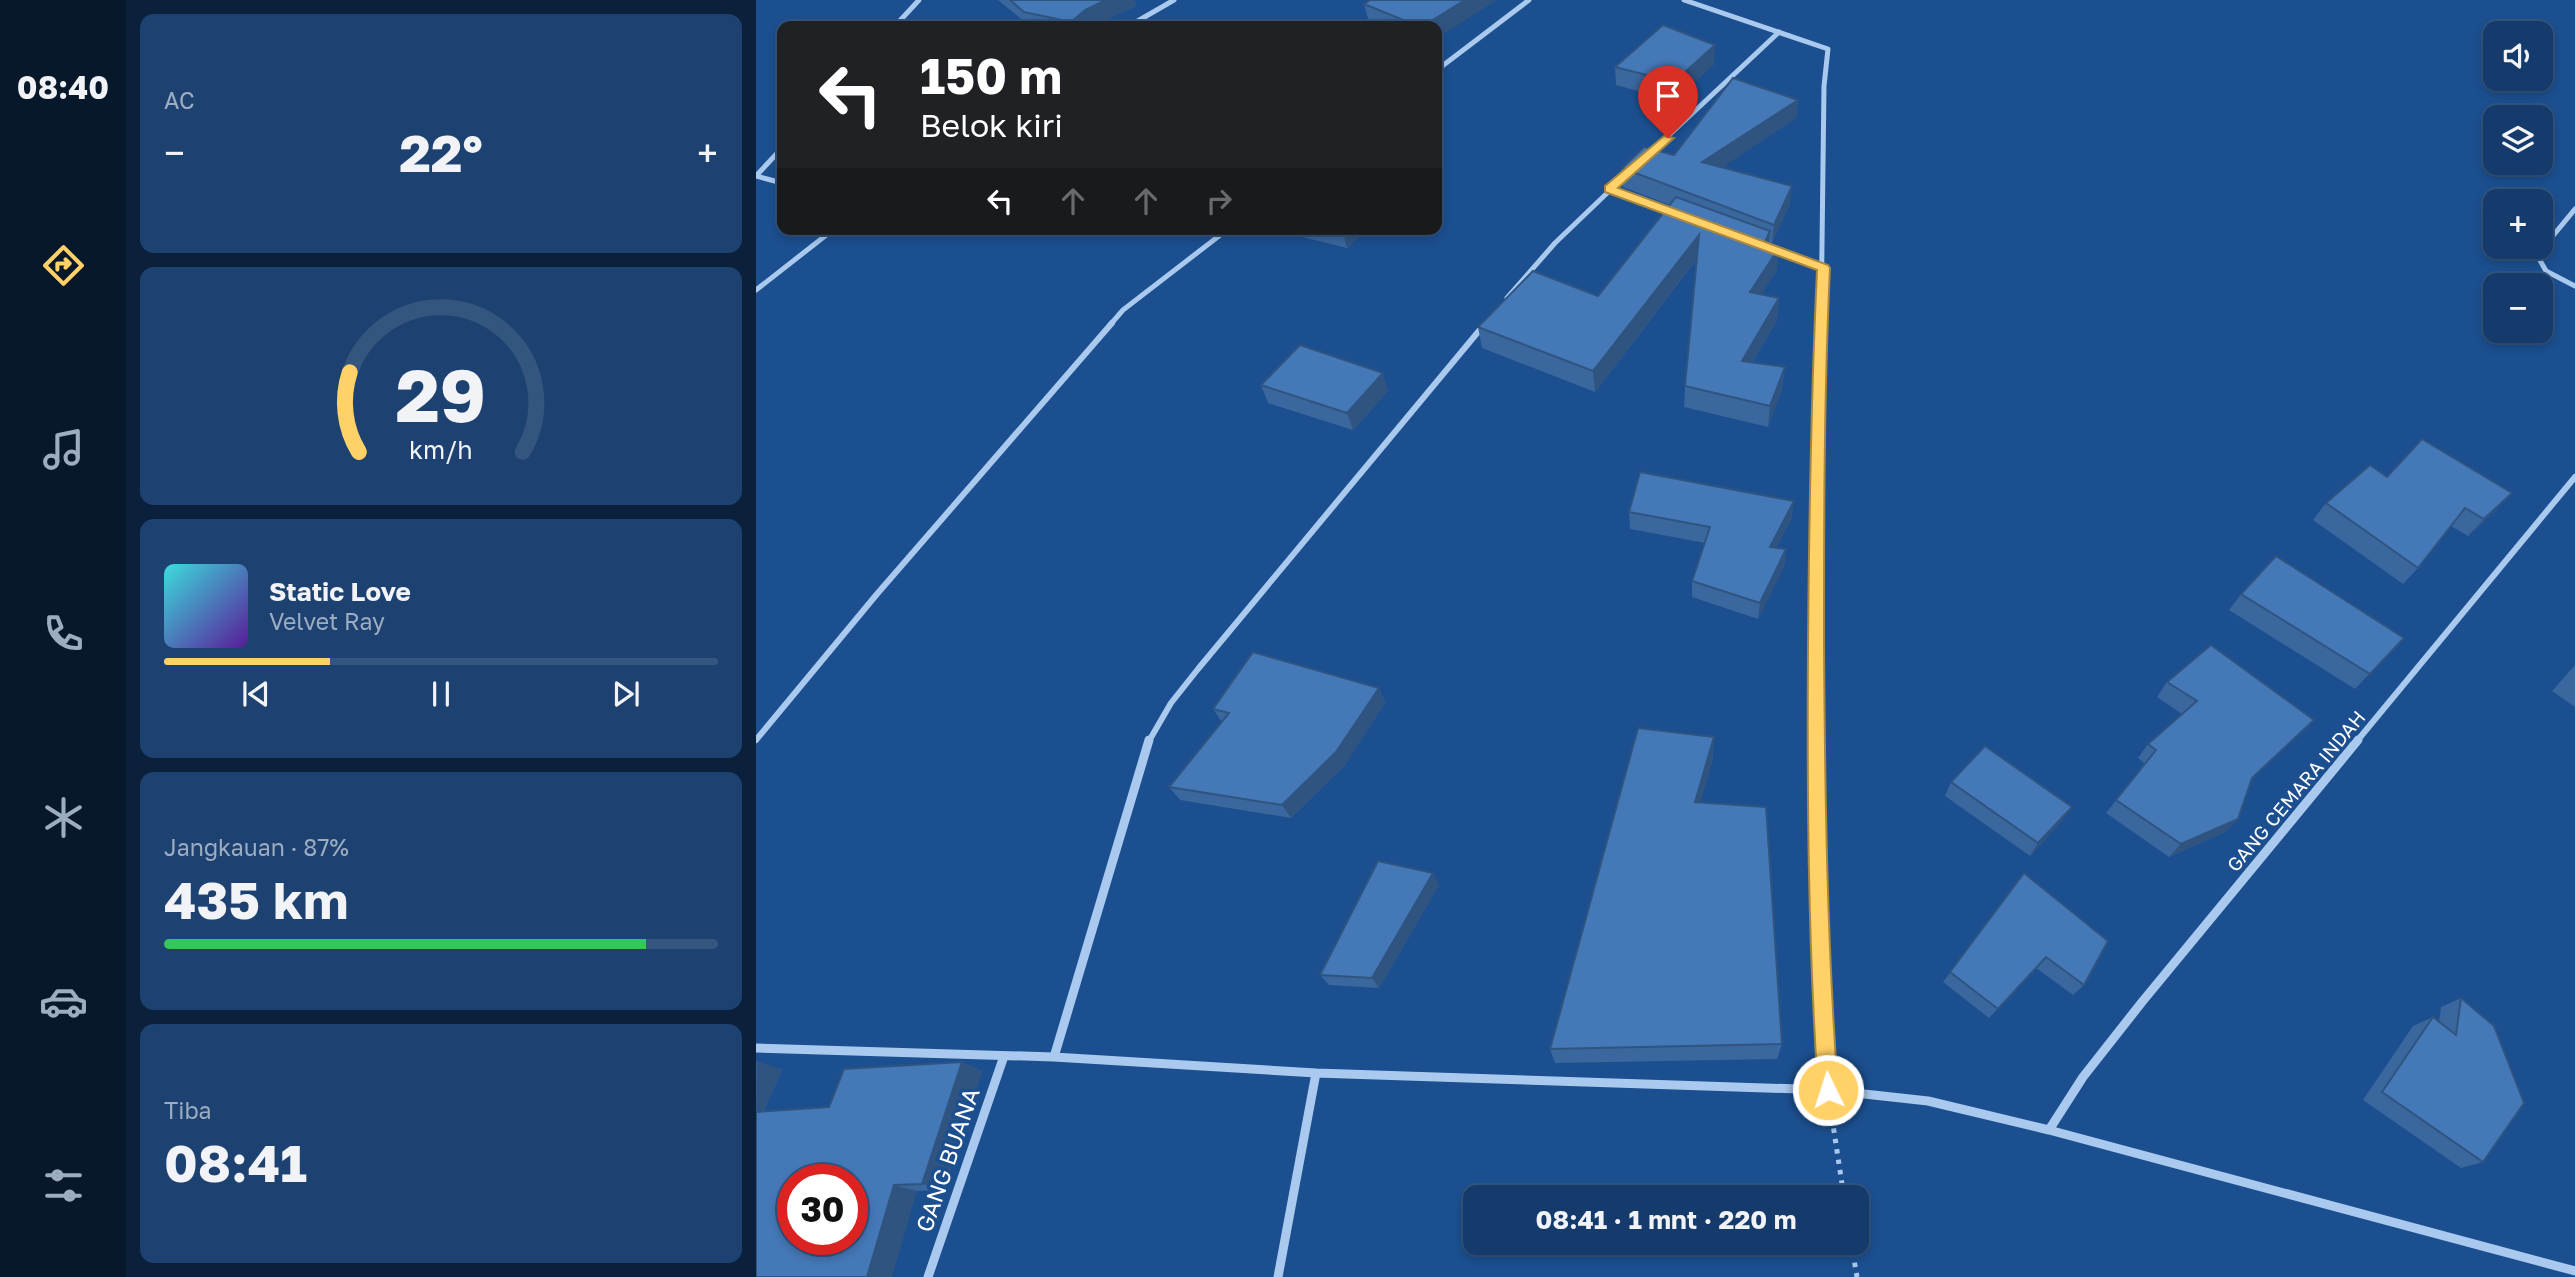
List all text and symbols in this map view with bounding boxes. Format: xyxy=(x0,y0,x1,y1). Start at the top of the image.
map controls xyxy=(2483,21,2553,343)
button: sound xyxy=(2483,21,2553,91)
text: 150 m xyxy=(920,46,1062,105)
icon: left xyxy=(805,49,896,140)
pin xyxy=(1638,66,1698,138)
text: 08:40 xyxy=(17,68,109,106)
icon: arrive xyxy=(1649,77,1687,115)
text: AC xyxy=(164,86,195,114)
button: layers xyxy=(2483,105,2553,175)
text: Belok kiri xyxy=(920,106,1063,144)
text: 22° xyxy=(399,121,483,183)
text: − xyxy=(164,130,185,175)
text: + xyxy=(697,130,718,175)
icon: left xyxy=(981,182,1019,220)
icon: ahead xyxy=(1054,182,1092,220)
icon: ahead xyxy=(1127,182,1165,220)
icon: right xyxy=(1200,182,1238,220)
button: + xyxy=(2483,189,2553,259)
icon: directions xyxy=(39,241,88,290)
button: − xyxy=(2483,273,2553,343)
text: 29 xyxy=(396,351,486,438)
icon: music xyxy=(39,425,88,474)
text: km/h xyxy=(409,434,473,465)
text: Static Love xyxy=(269,576,411,607)
text: Velvet Ray xyxy=(269,607,385,635)
icon: phone xyxy=(39,609,88,658)
icon: previous xyxy=(237,675,275,713)
icon: pause xyxy=(422,675,460,713)
icon: next xyxy=(607,675,645,713)
street label: GANG CEMARA INDAH xyxy=(2222,706,2370,876)
icon: climate xyxy=(39,793,88,842)
text: Jangkauan · 87% xyxy=(164,833,349,861)
text: 435 km xyxy=(164,868,349,930)
icon: car xyxy=(39,977,88,1026)
position arrow xyxy=(1791,1053,1865,1127)
street label: GANG BUANA xyxy=(909,1084,985,1235)
text: Tiba xyxy=(164,1096,212,1124)
text: 08:41 xyxy=(164,1131,307,1193)
icon: filters xyxy=(39,1161,88,1210)
speed limit sign: 30 xyxy=(777,1164,868,1255)
text: 08:41 · 1 mnt · 220 m xyxy=(1536,1204,1796,1235)

